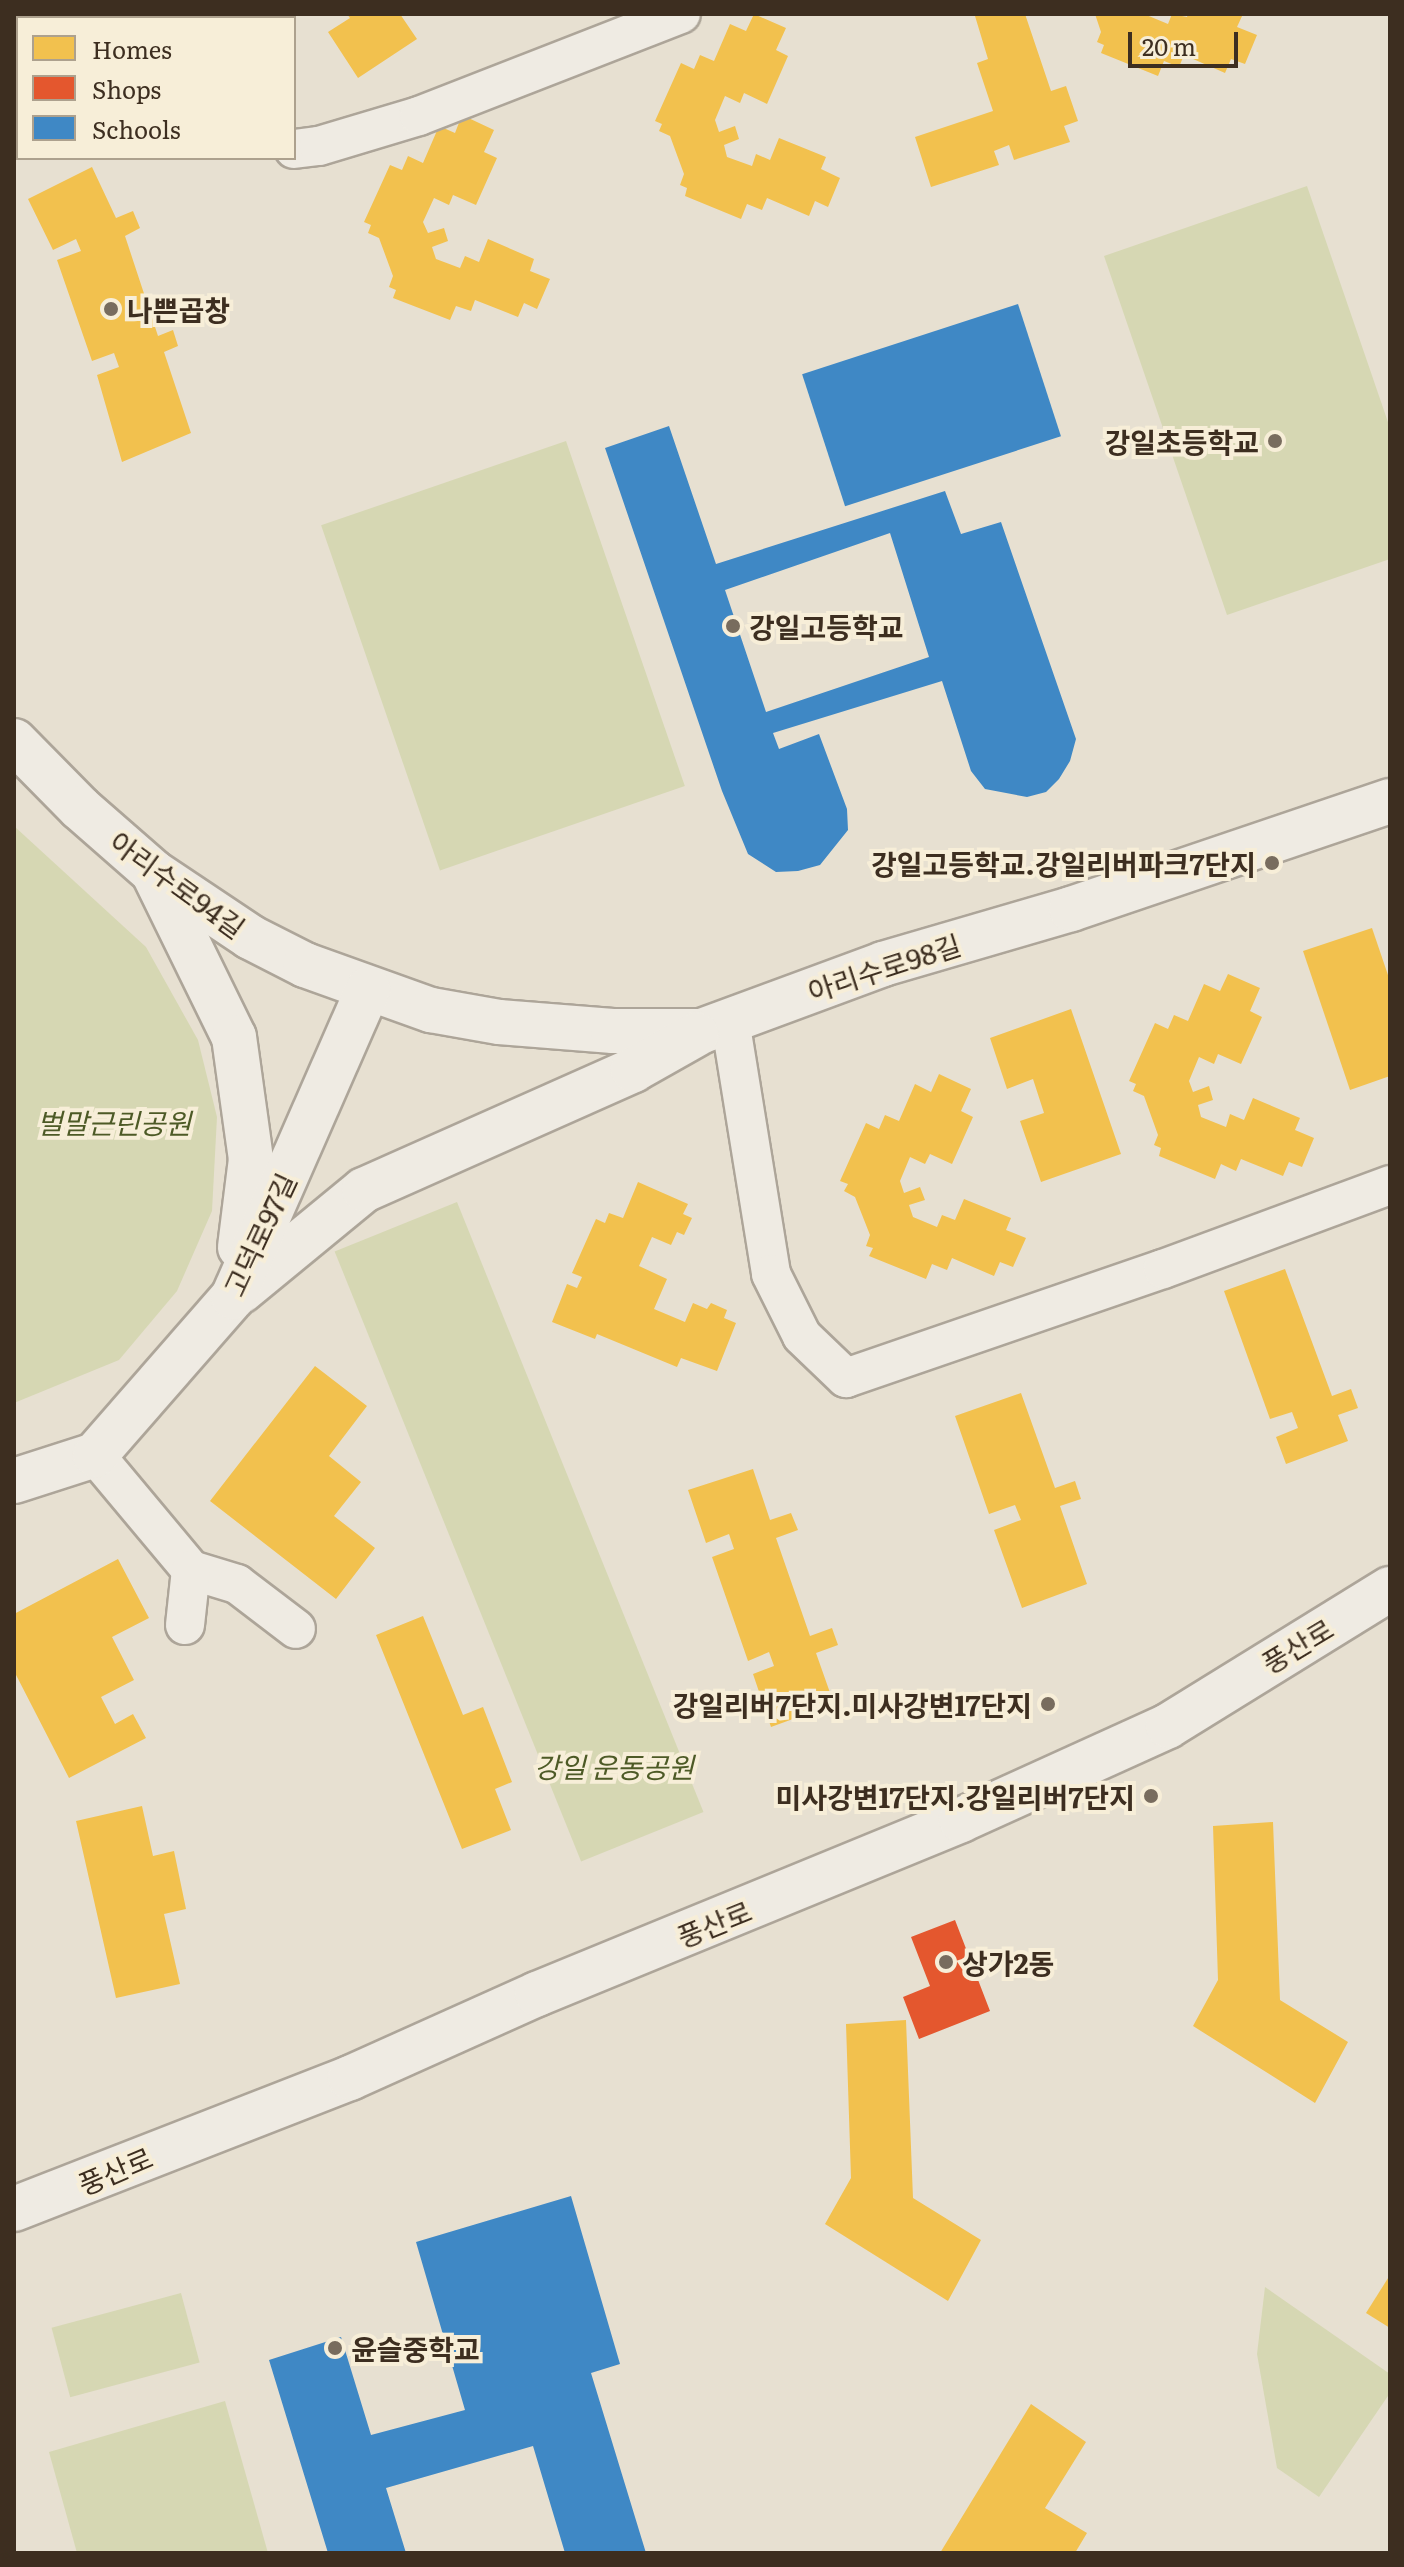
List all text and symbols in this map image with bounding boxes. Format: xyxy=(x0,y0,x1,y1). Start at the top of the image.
legend xyxy=(16,16,296,160)
scale bar xyxy=(1132,16,1242,66)
text: 20 m xyxy=(1142,28,1196,63)
text: Homes xyxy=(92,31,172,66)
text: Shops xyxy=(92,71,161,106)
text: Schools xyxy=(92,111,181,146)
place label: 나쁜곱창 xyxy=(127,292,230,326)
marker: 나쁜곱창 xyxy=(102,300,120,318)
place label: 강일초등학교 xyxy=(1104,424,1259,458)
marker: 강일초등학교 xyxy=(1266,432,1284,450)
place label: 강일고등학교 xyxy=(749,609,904,643)
marker: 강일고등학교 xyxy=(724,617,742,635)
street label: 아리수로94길 xyxy=(104,824,252,944)
place label: 강일고등학교.강일리버파크7단지 xyxy=(871,846,1256,880)
marker: 강일고등학교.강일리버파크7단지 xyxy=(1263,854,1281,872)
street label: 아리수로98길 xyxy=(803,926,965,1008)
park label: 벌말근린공원 xyxy=(37,1105,191,1139)
street label: 고덕로97길 xyxy=(216,1167,302,1301)
street label: 풍산로 xyxy=(1255,1611,1339,1679)
place label: 강일리버7단지.미사강변17단지 xyxy=(673,1687,1032,1721)
marker: 강일리버7단지.미사강변17단지 xyxy=(1039,1695,1057,1713)
park label: 강일 운동공원 xyxy=(534,1749,694,1783)
place label: 미사강변17단지.강일리버7단지 xyxy=(776,1779,1135,1813)
marker: 미사강변17단지.강일리버7단지 xyxy=(1142,1787,1160,1805)
street label: 풍산로 xyxy=(672,1893,756,1953)
place label: 상가2동 xyxy=(962,1945,1054,1979)
marker: 상가2동 xyxy=(937,1953,955,1971)
street label: 풍산로 xyxy=(73,2139,157,2201)
place label: 윤슬중학교 xyxy=(351,2331,480,2365)
marker: 윤슬중학교 xyxy=(326,2339,344,2357)

